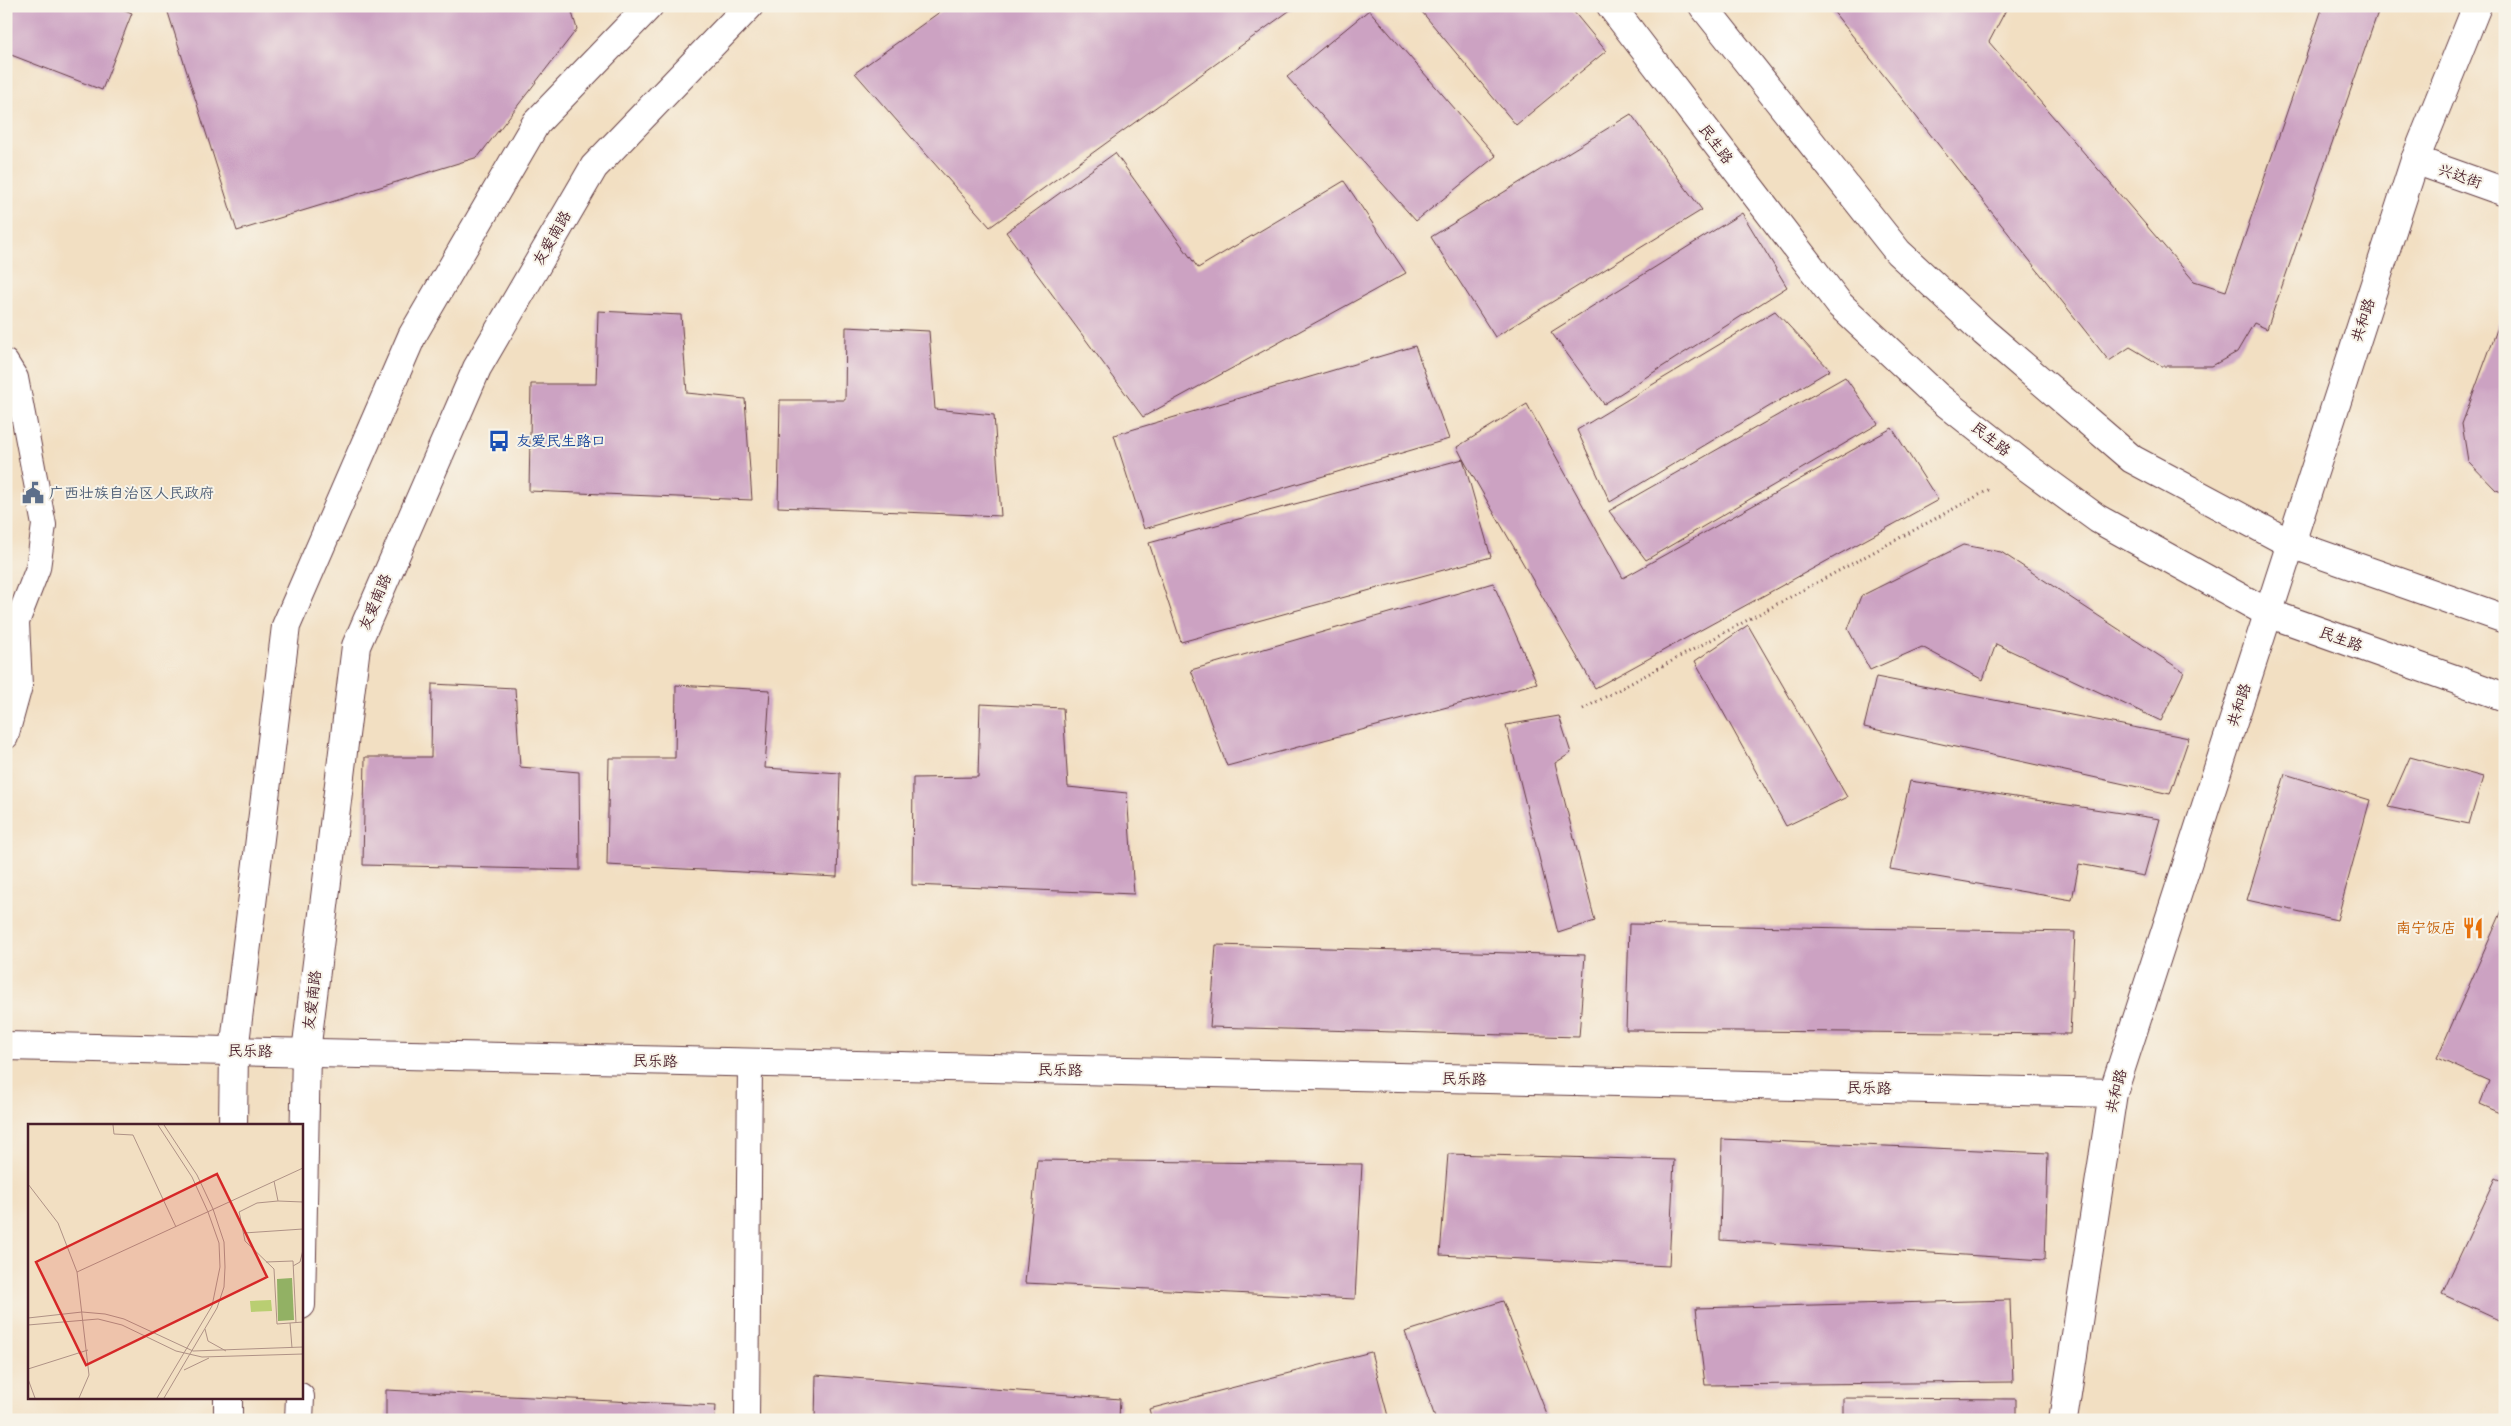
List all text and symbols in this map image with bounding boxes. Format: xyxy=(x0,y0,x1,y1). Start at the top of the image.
street label: 民生路 xyxy=(1694,120,1738,169)
street label: 兴达街 xyxy=(2435,159,2485,194)
street label: 友爱南路 xyxy=(528,207,577,269)
street label: 共和路 xyxy=(2347,296,2380,345)
street label: 民生路 xyxy=(1966,417,2015,462)
bus stop icon: 友爱民生路口 xyxy=(486,428,512,454)
place label: 友爱民生路口 xyxy=(516,431,606,452)
public building icon: 广西壮族自治区人民政府 xyxy=(20,480,46,506)
place label: 广西壮族自治区人民政府 xyxy=(49,483,214,504)
street label: 友爱南路 xyxy=(354,570,397,634)
street label: 民生路 xyxy=(2316,622,2366,657)
street label: 共和路 xyxy=(2223,681,2256,730)
restaurant icon: 南宁饭店 xyxy=(2460,915,2486,941)
place label: 南宁饭店 xyxy=(2396,918,2456,939)
street label: 友爱南路 xyxy=(298,969,327,1031)
street label: 民乐路 xyxy=(227,1041,273,1062)
street label: 民乐路 xyxy=(632,1051,678,1072)
street label: 民乐路 xyxy=(1037,1060,1083,1081)
street label: 共和路 xyxy=(2101,1067,2132,1116)
street label: 民乐路 xyxy=(1441,1069,1487,1090)
street label: 民乐路 xyxy=(1846,1078,1892,1099)
inset map xyxy=(28,1124,302,1398)

